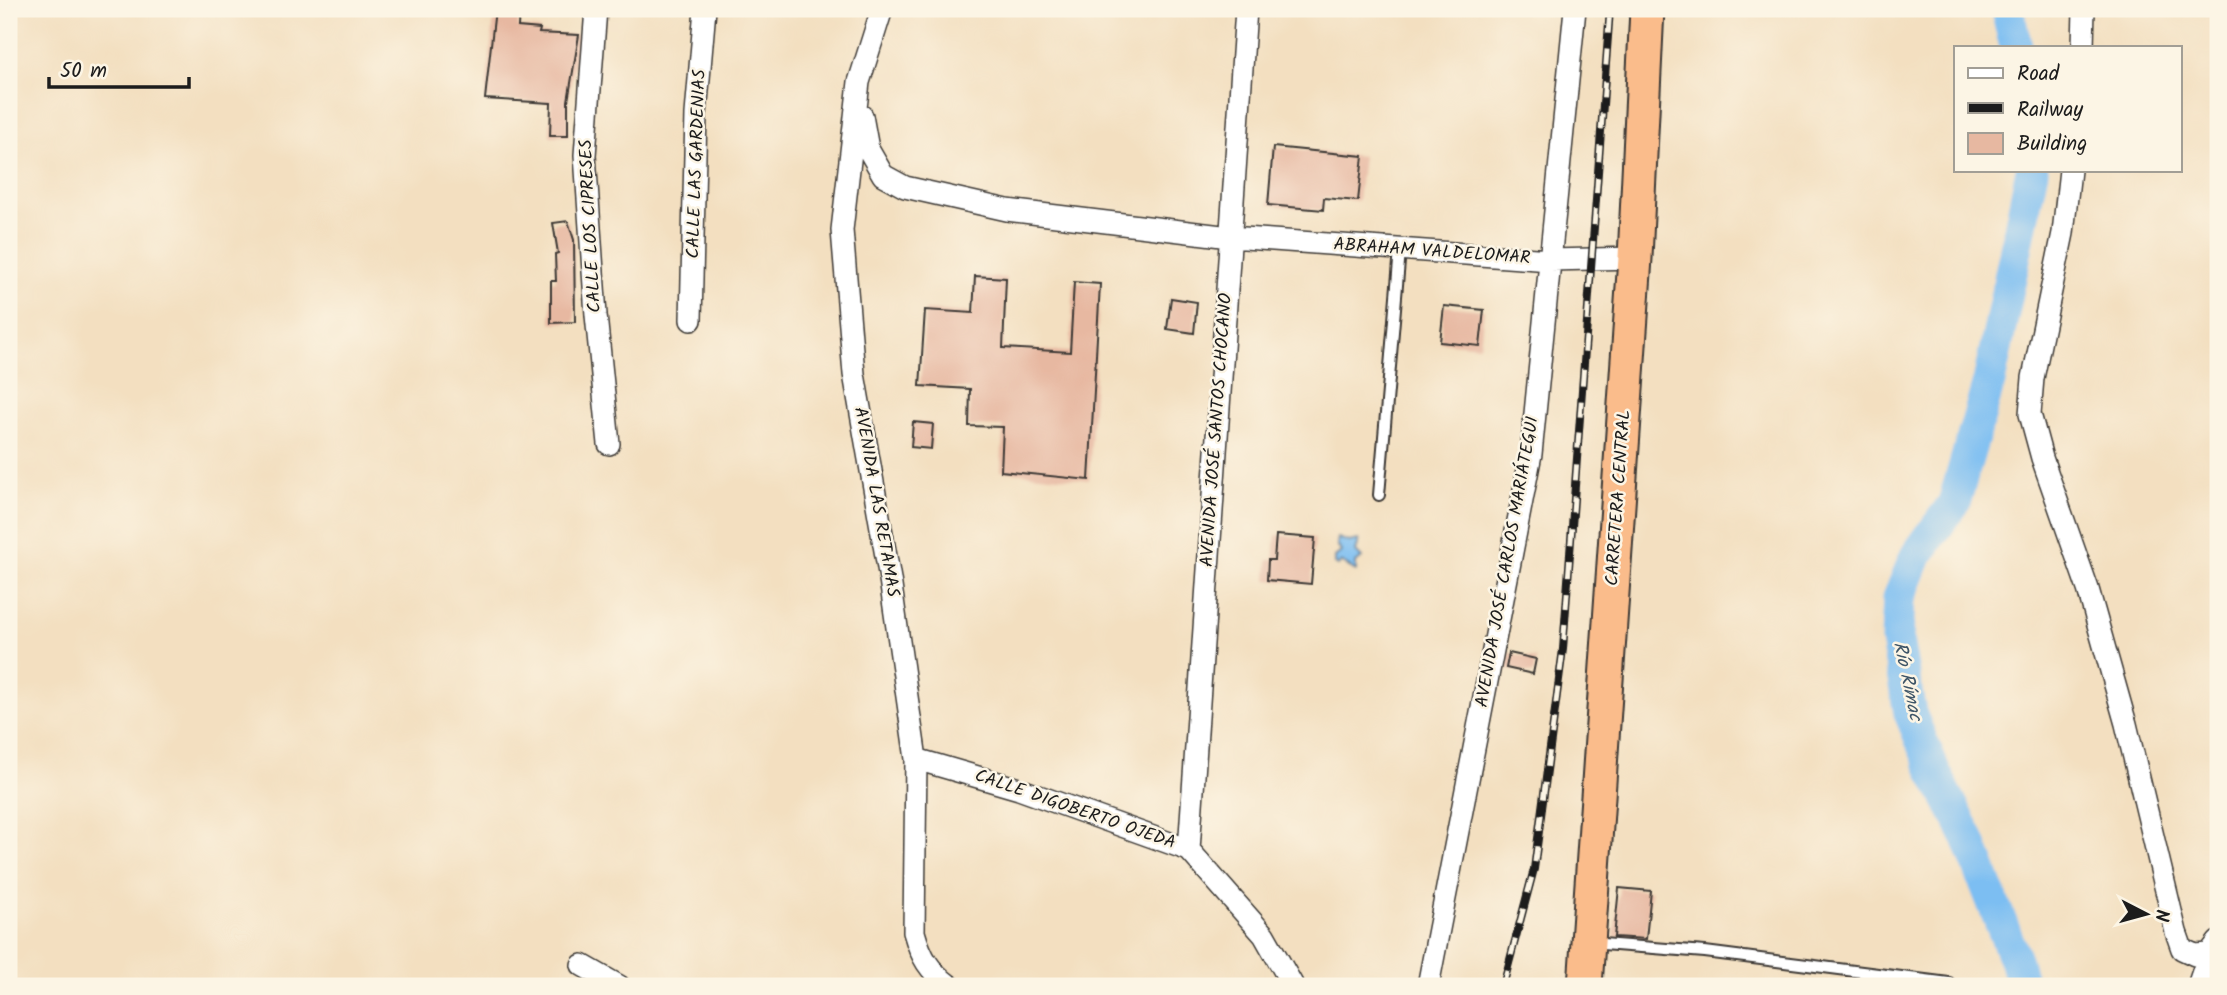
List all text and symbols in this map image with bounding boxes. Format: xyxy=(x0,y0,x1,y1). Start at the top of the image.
scale bar xyxy=(49,46,189,90)
legend xyxy=(1954,46,2182,172)
text: 50 m xyxy=(60,55,107,88)
text: Road xyxy=(2017,58,2060,91)
street label: CALLE LAS GARDENIAS xyxy=(679,68,715,259)
text: Railway xyxy=(2017,94,2083,127)
text: Building xyxy=(2017,128,2087,161)
street label: CALLE LOS CIPRESES xyxy=(572,138,610,313)
street label: ABRAHAM VALDELOMAR xyxy=(1333,231,1531,273)
street label: AVENIDA JOSÉ SANTOS CHOCANO xyxy=(1193,292,1241,568)
street label: AVENIDA LAS RETAMAS xyxy=(845,405,907,600)
street label: CARRETERA CENTRAL xyxy=(1598,409,1640,587)
street label: AVENIDA JOSÉ CARLOS MARIÁTEGUI xyxy=(1468,414,1548,710)
water label: Río Rímac xyxy=(1884,639,1930,725)
street label: CALLE DIGOBERTO OJEDA xyxy=(970,762,1180,858)
north arrow xyxy=(2112,880,2182,950)
text: N xyxy=(2145,908,2176,923)

